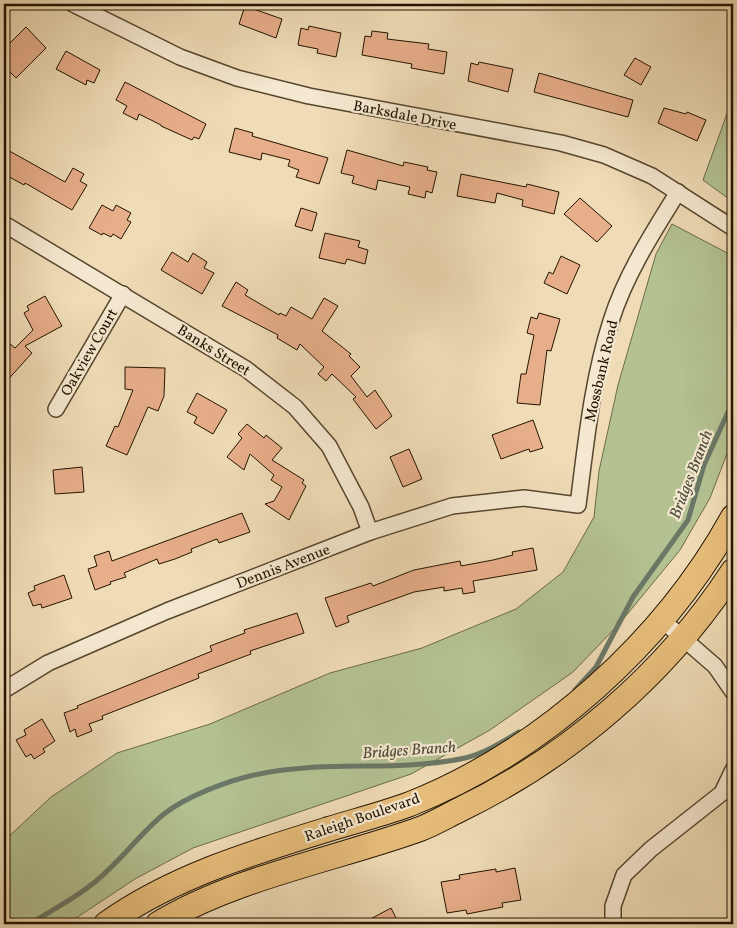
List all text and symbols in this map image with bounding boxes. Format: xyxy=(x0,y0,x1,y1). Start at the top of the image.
street label: Barksdale Drive xyxy=(351,96,458,137)
street label: Oakview Court xyxy=(57,305,124,400)
street label: Mossbank Road xyxy=(581,318,624,424)
street label: Banks Street xyxy=(173,320,254,382)
water label: Bridges Branch xyxy=(665,427,719,522)
street label: Dennis Avenue xyxy=(234,540,334,595)
water label: Bridges Branch xyxy=(362,737,457,765)
street label: Raleigh Boulevard xyxy=(302,789,423,848)

